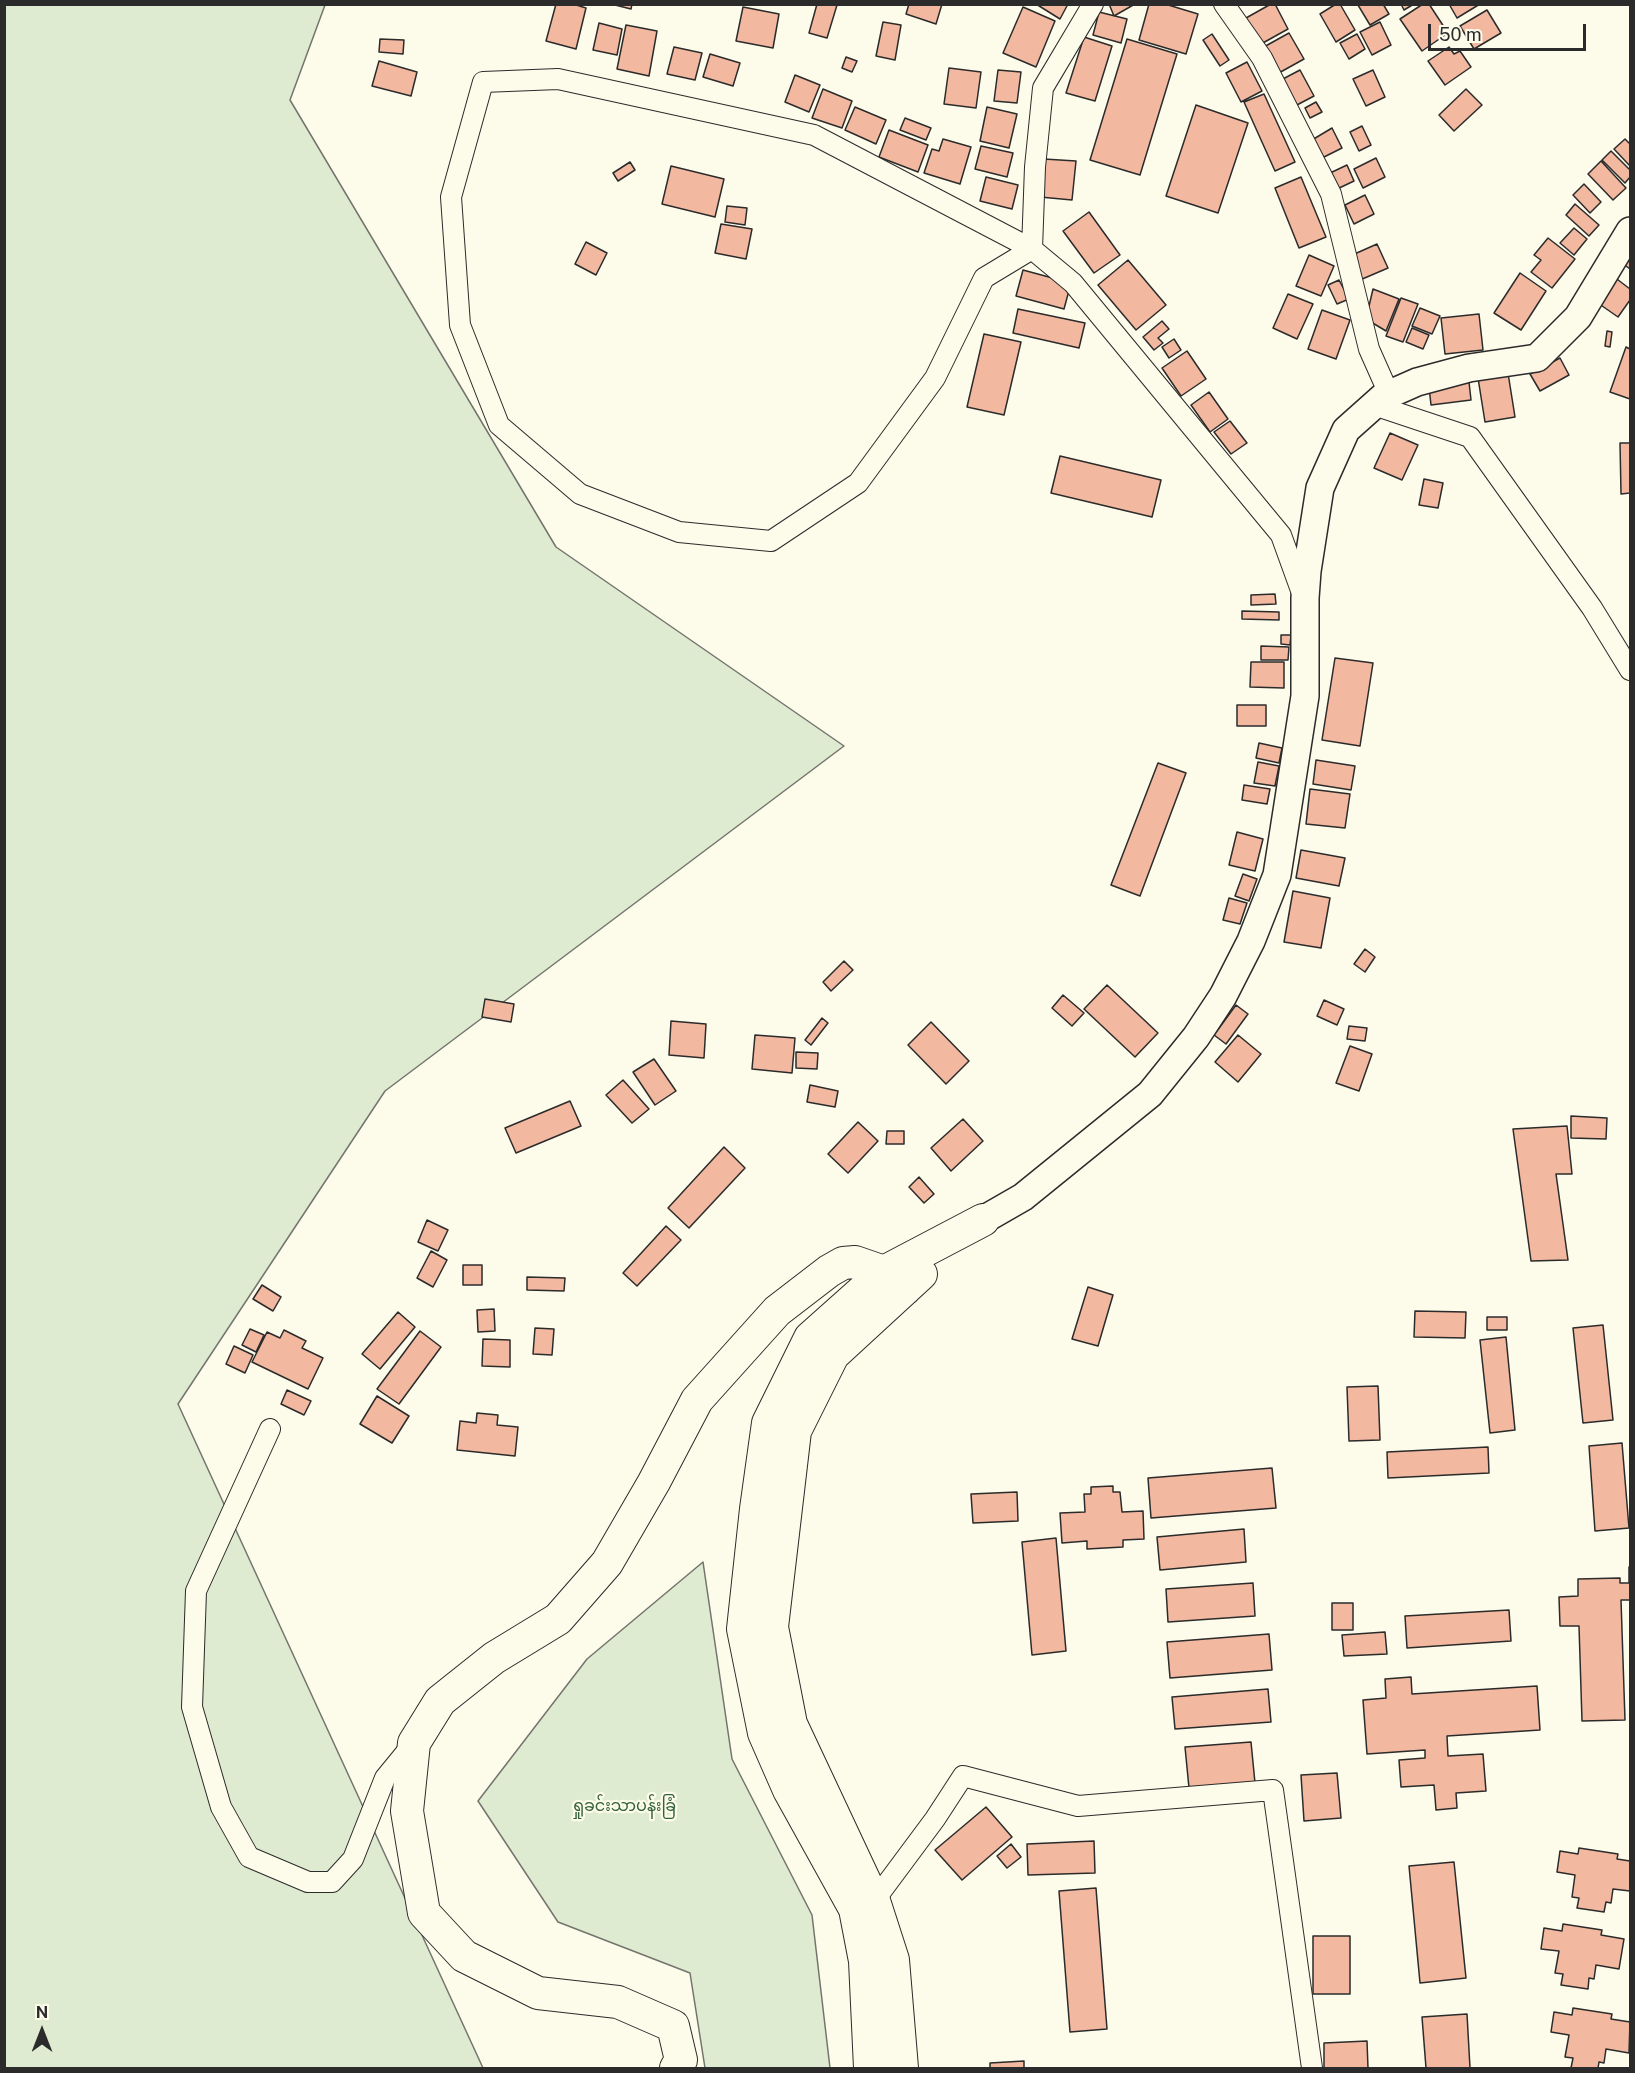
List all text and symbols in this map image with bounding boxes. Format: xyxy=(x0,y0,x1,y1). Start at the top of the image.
scale bar xyxy=(1431,12,1588,50)
text: 50 m xyxy=(1439,24,1482,45)
park label: ရှုခင်းသာပန်းခြံ xyxy=(572,1796,676,1816)
north arrow xyxy=(12,2001,72,2061)
text: N xyxy=(36,2003,48,2022)

